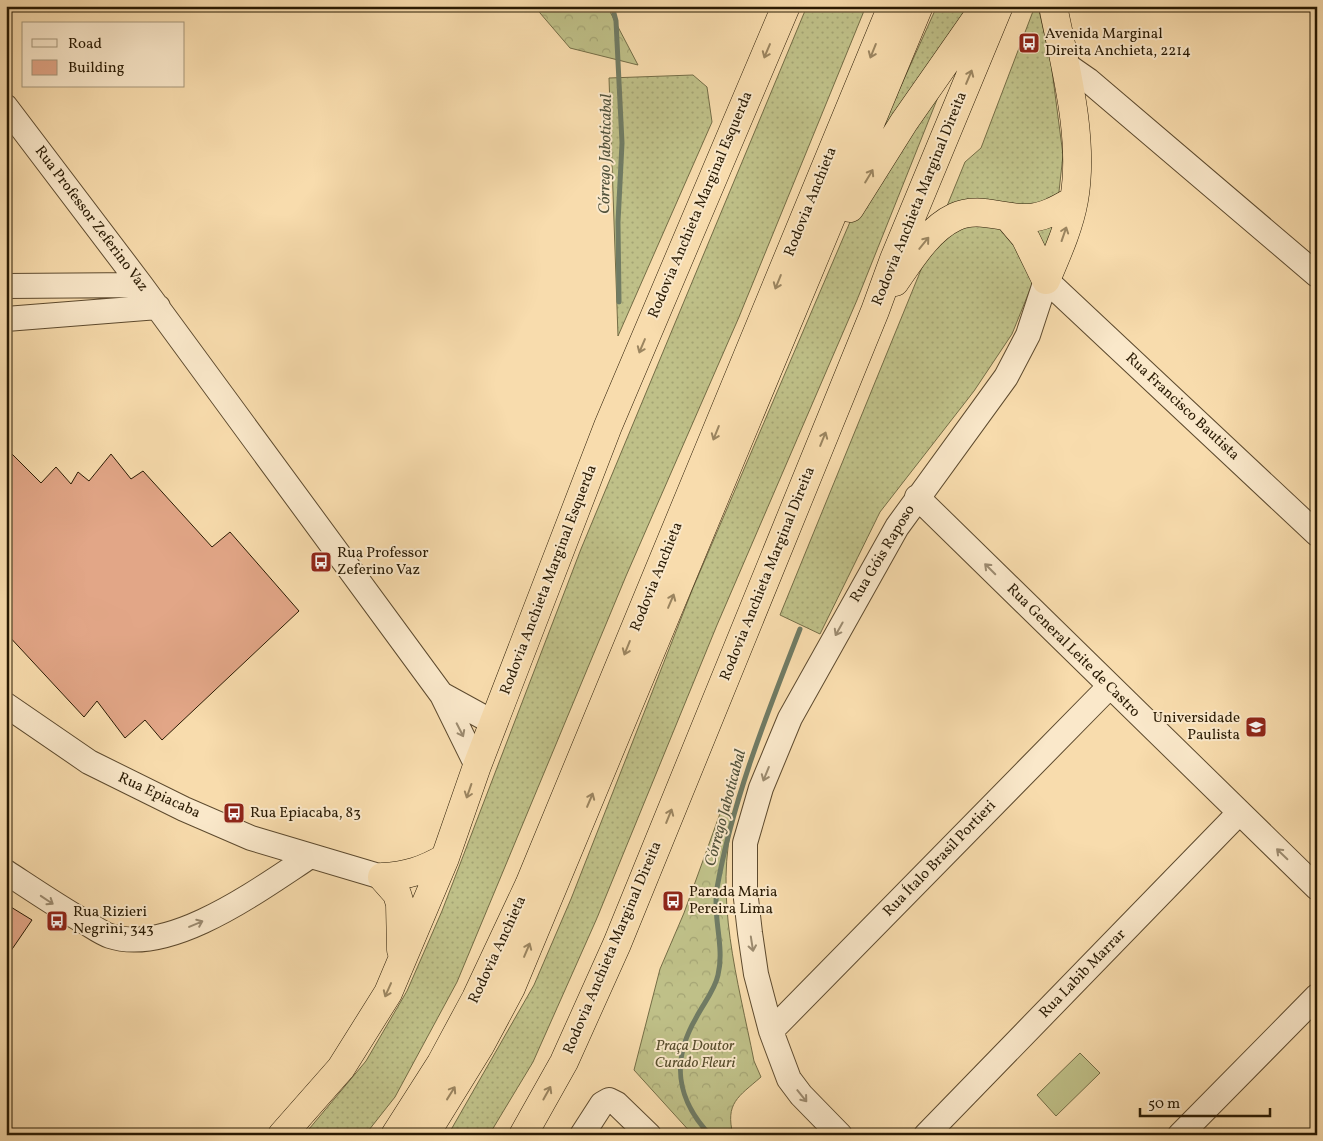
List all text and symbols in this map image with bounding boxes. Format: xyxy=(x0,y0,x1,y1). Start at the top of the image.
legend xyxy=(22,22,185,88)
place label: Avenida Marginal Direita Anchieta, 2214 xyxy=(1045,24,1191,62)
bus stop icon: Avenida Marginal Direita Anchieta, 2214 xyxy=(1017,31,1041,55)
text: Road xyxy=(68,34,102,55)
one-way arrow xyxy=(761,43,771,58)
one-way arrow xyxy=(868,43,878,58)
text: Building xyxy=(68,58,125,79)
one-way arrow xyxy=(965,70,975,85)
street label: Rodovia Anchieta Marginal Esquerda xyxy=(644,88,758,322)
street label: Rodovia Anchieta Marginal Direita xyxy=(867,89,973,309)
water label: Córrego Jaboticabal xyxy=(594,94,618,214)
street label: Rua Professor Zeferino Vaz xyxy=(29,142,153,296)
street label: Rodovia Anchieta xyxy=(779,144,843,260)
one-way arrow xyxy=(864,169,874,183)
one-way arrow xyxy=(1060,227,1069,243)
one-way arrow xyxy=(919,237,930,250)
one-way arrow xyxy=(773,274,782,290)
one-way arrow xyxy=(636,338,646,353)
street label: Rua Francisco Bautista xyxy=(1120,348,1244,466)
one-way arrow xyxy=(711,425,720,440)
one-way arrow xyxy=(819,432,828,447)
street label: Rodovia Anchieta Marginal Esquerda xyxy=(495,462,603,698)
street label: Rodovia Anchieta Marginal Direita xyxy=(715,464,821,684)
street label: Rua Góis Raposo xyxy=(845,501,921,607)
street label: Rodovia Anchieta xyxy=(625,519,689,635)
place label: Rua Professor Zeferino Vaz xyxy=(337,543,429,581)
bus stop icon: Rua Professor Zeferino Vaz xyxy=(309,550,333,574)
one-way arrow xyxy=(984,563,996,575)
street label: Rua General Leite de Castro xyxy=(1001,579,1145,723)
one-way arrow xyxy=(667,594,676,609)
one-way arrow xyxy=(834,621,843,636)
one-way arrow xyxy=(622,640,632,655)
place label: Universidade Paulista xyxy=(1153,708,1240,746)
school or university icon: Universidade Paulista xyxy=(1244,715,1268,739)
one-way arrow xyxy=(456,722,465,737)
water label: Córrego Jaboticabal xyxy=(700,747,752,869)
one-way arrow xyxy=(761,766,771,781)
street label: Rua Epiacaba xyxy=(114,768,204,824)
one-way arrow xyxy=(464,782,473,798)
one-way arrow xyxy=(586,793,595,808)
street label: Rua Ítalo Brasil Portieri xyxy=(879,796,1001,922)
bus stop icon: Rua Epiacaba, 83 xyxy=(222,801,246,825)
place label: Rua Epiacaba, 83 xyxy=(250,803,361,824)
one-way arrow xyxy=(665,809,675,824)
street label: Rodovia Anchieta Marginal Direita xyxy=(559,838,667,1058)
one-way arrow xyxy=(1275,848,1288,860)
place label: Parada Maria Pereira Lima xyxy=(689,882,778,920)
bus stop icon: Parada Maria Pereira Lima xyxy=(661,889,685,913)
street label: Rodovia Anchieta xyxy=(464,893,532,1007)
one-way arrow xyxy=(39,895,53,905)
place label: Rua Rizieri Negrini, 343 xyxy=(73,902,154,940)
bus stop icon: Rua Rizieri Negrini, 343 xyxy=(45,909,69,933)
one-way arrow xyxy=(188,918,203,928)
street label: Rua Labib Marrar xyxy=(1035,925,1131,1023)
one-way arrow xyxy=(747,935,757,951)
one-way arrow xyxy=(523,943,532,958)
one-way arrow xyxy=(383,982,393,997)
park label: Praça Doutor Curado Fleuri xyxy=(655,1036,736,1074)
one-way arrow xyxy=(543,1086,553,1100)
scale bar xyxy=(1140,1086,1270,1118)
one-way arrow xyxy=(446,1087,456,1101)
one-way arrow xyxy=(797,1089,808,1102)
text: 50 m xyxy=(1148,1094,1180,1115)

